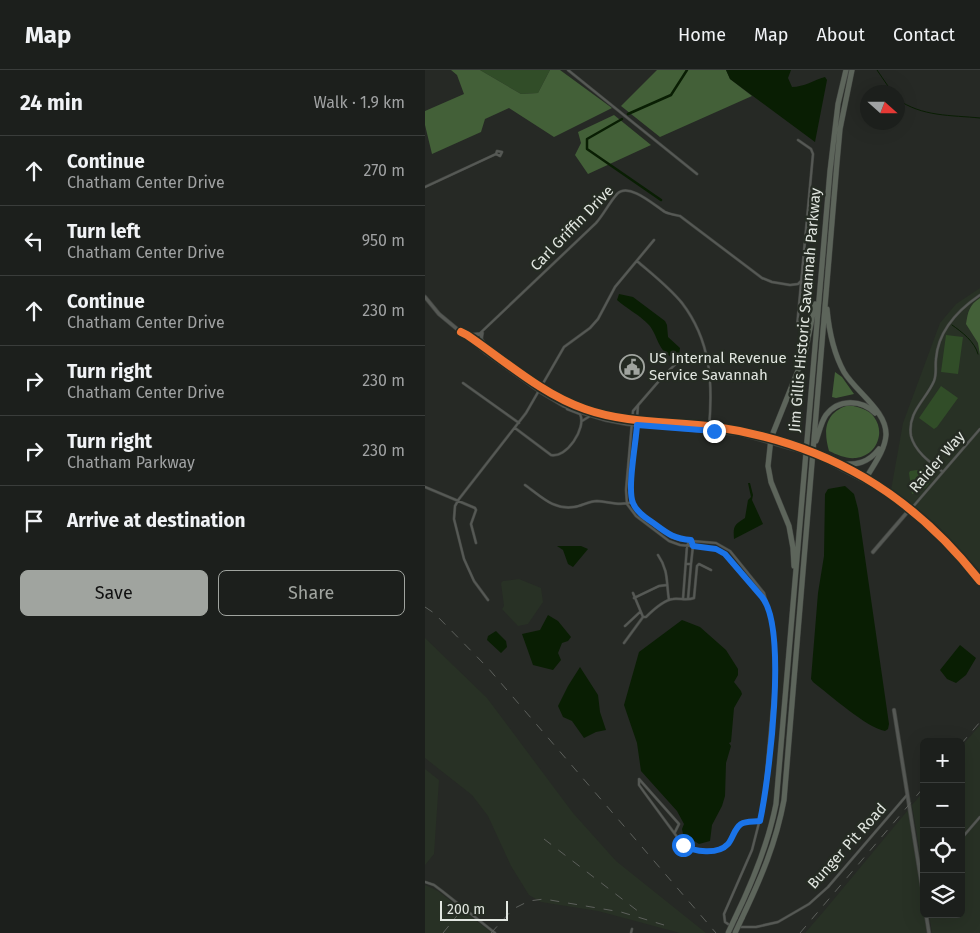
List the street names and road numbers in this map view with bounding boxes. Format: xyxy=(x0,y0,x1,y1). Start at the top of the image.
street label: Carl Griffin Drive xyxy=(527,182,617,274)
street label: Jim Gillis Historic Savannah Parkway xyxy=(785,186,825,433)
street label: Raider Way xyxy=(905,427,969,496)
street label: Bunger Pit Road xyxy=(804,799,890,893)

